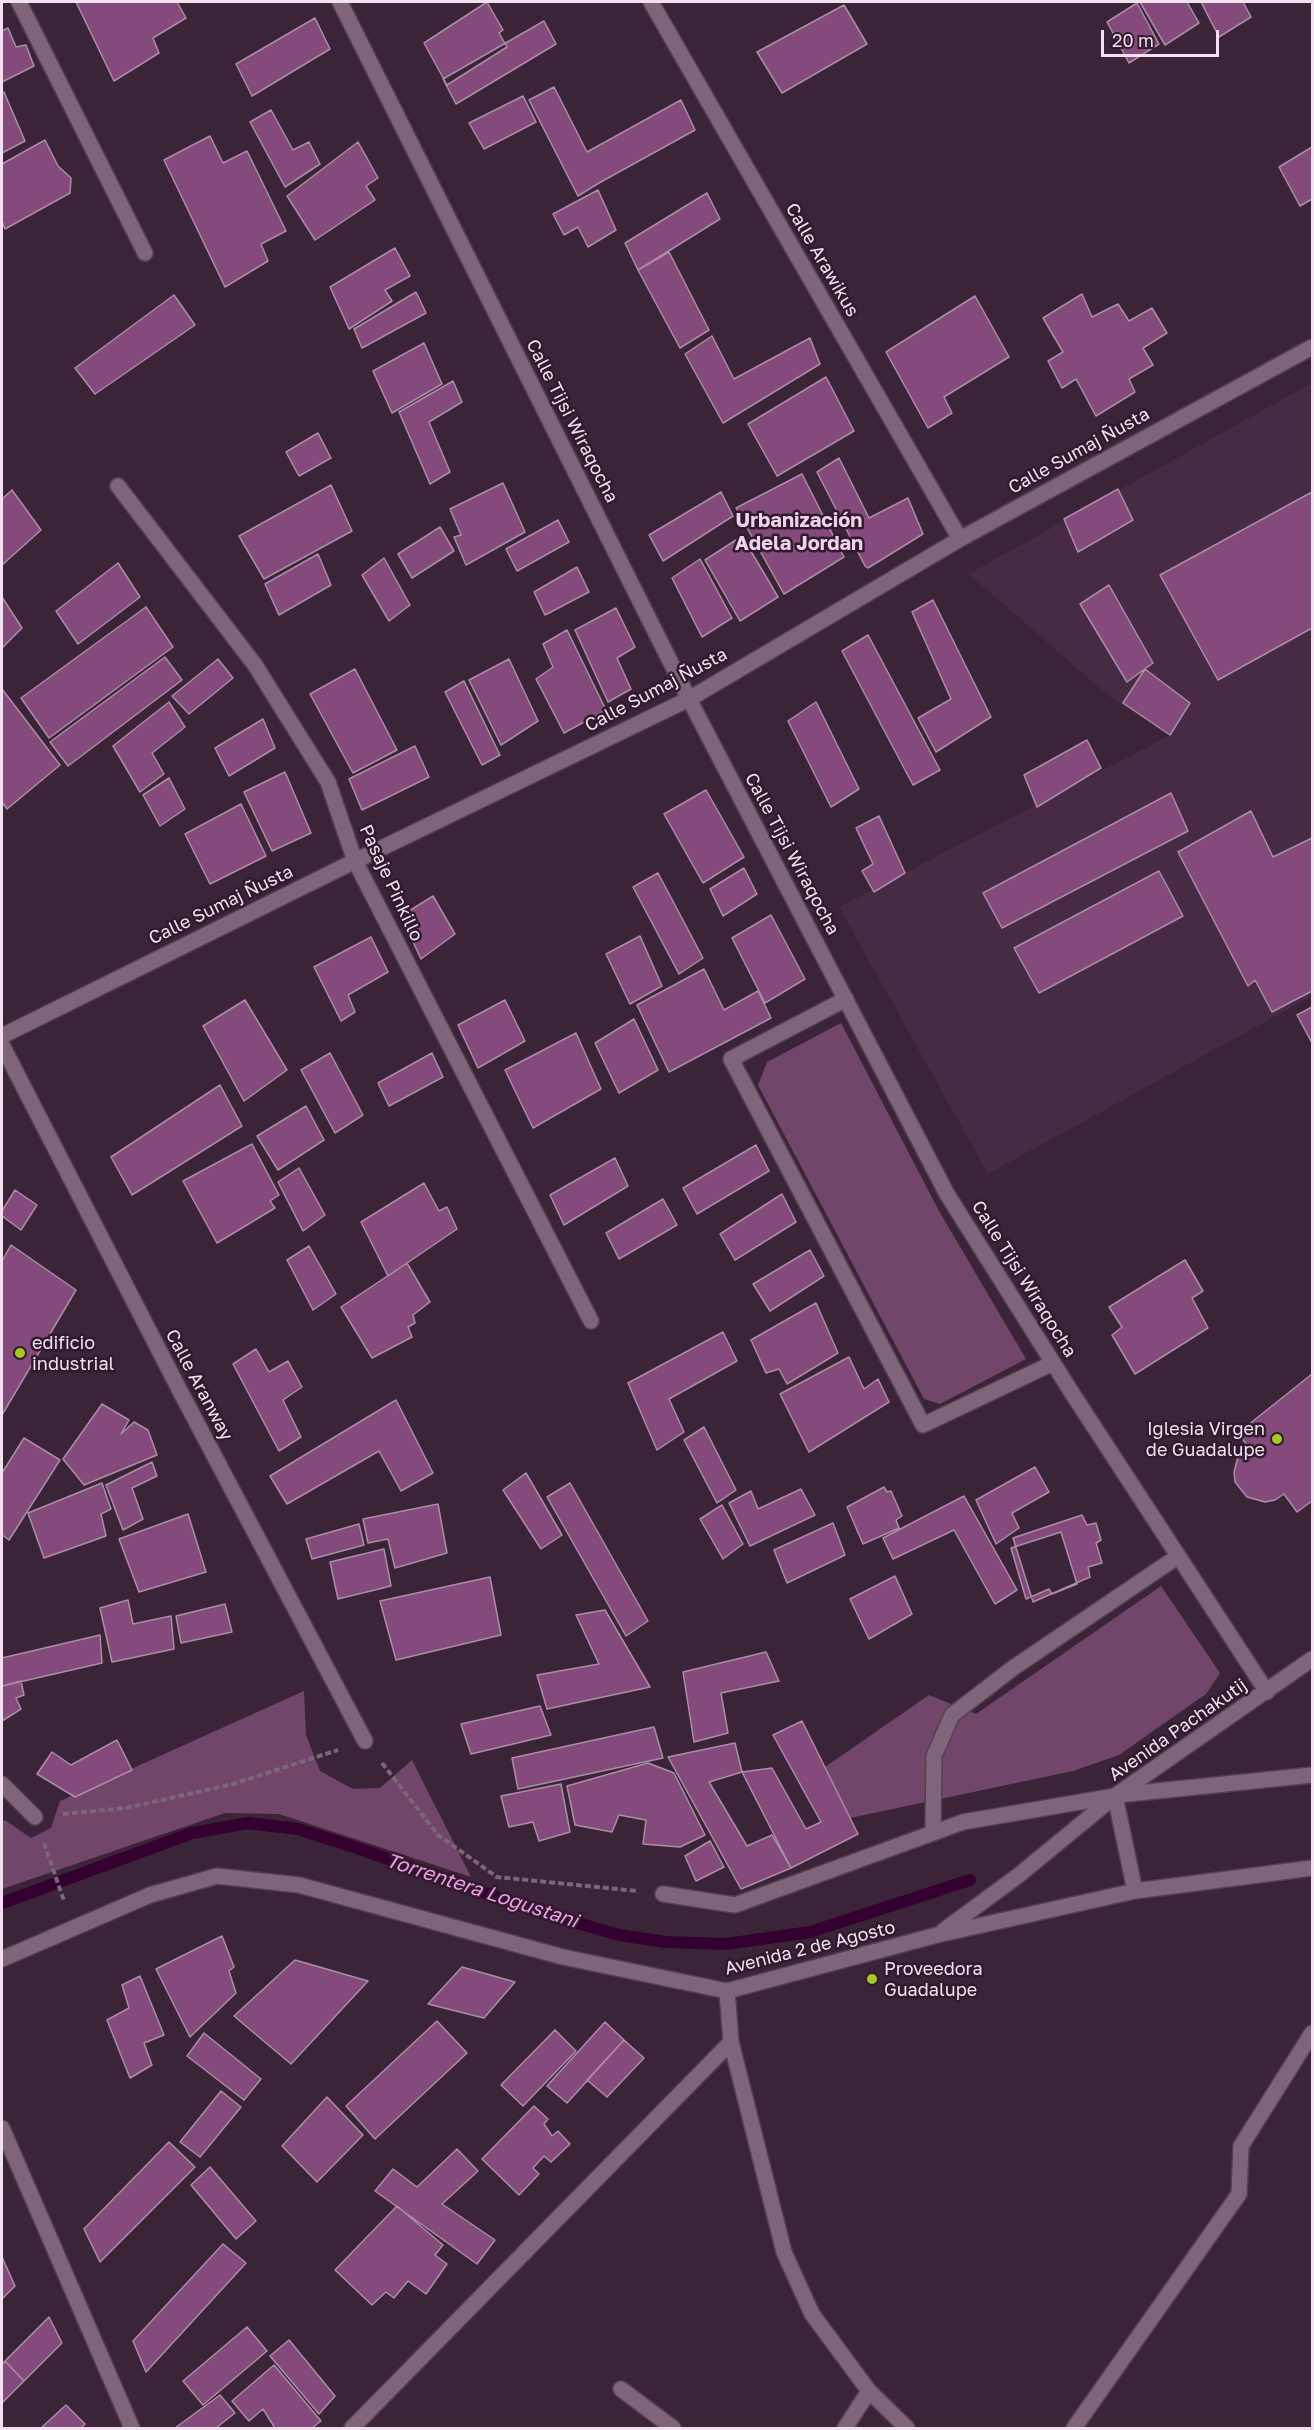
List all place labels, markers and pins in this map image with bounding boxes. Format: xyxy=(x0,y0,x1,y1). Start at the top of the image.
place label: edificio industrial xyxy=(32,1332,114,1374)
marker: edificio industrial xyxy=(13,1346,27,1360)
place label: Iglesia Virgen de Guadalupe xyxy=(1146,1418,1265,1460)
marker: Iglesia Virgen de Guadalupe xyxy=(1270,1432,1284,1446)
place label: Proveedora Guadalupe xyxy=(884,1958,983,2000)
marker: Proveedora Guadalupe xyxy=(865,1972,879,1986)

